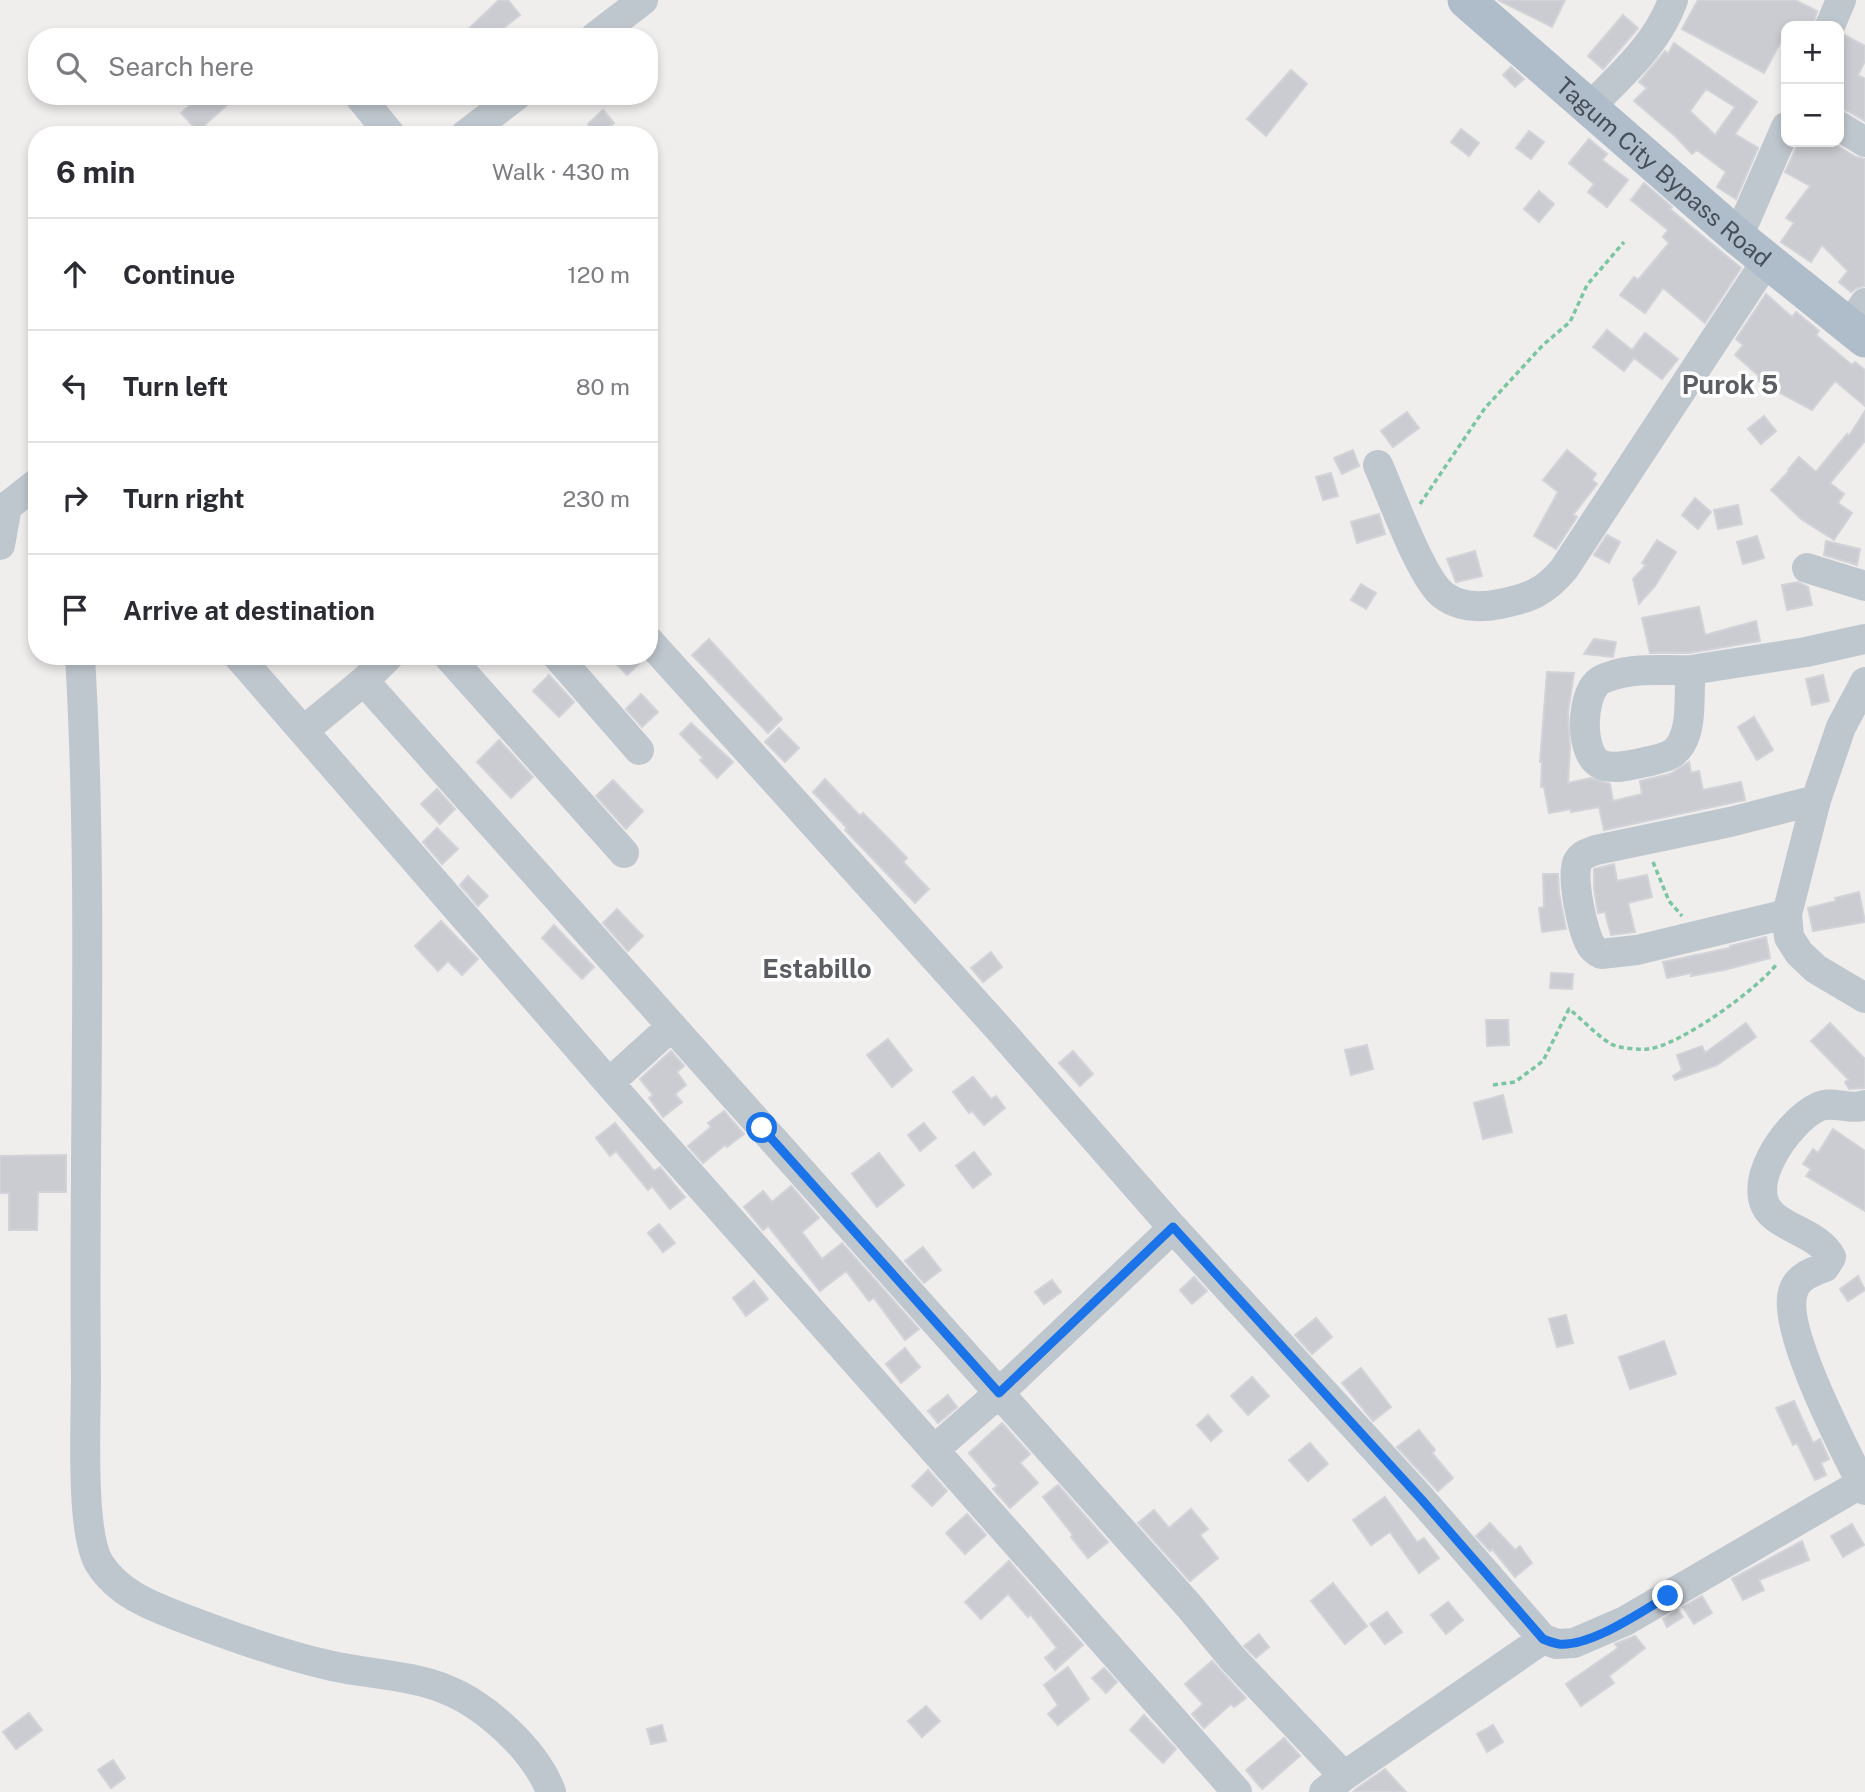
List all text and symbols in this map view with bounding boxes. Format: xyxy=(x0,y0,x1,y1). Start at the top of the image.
map controls xyxy=(1781,21,1844,147)
button: + xyxy=(1781,21,1844,84)
search box xyxy=(28,28,658,105)
icon: search xyxy=(52,48,90,86)
text: Search here xyxy=(108,51,254,82)
street label: Tagum City Bypass Road xyxy=(1551,71,1777,272)
button: − xyxy=(1781,84,1844,147)
text: 6 min xyxy=(56,154,135,190)
text: Walk · 430 m xyxy=(492,158,630,185)
icon: ahead xyxy=(56,255,94,293)
text: Continue xyxy=(123,259,235,290)
text: 120 m xyxy=(567,261,630,288)
icon: left xyxy=(56,367,94,405)
district label: Purok 5 xyxy=(1682,369,1778,400)
text: Turn left xyxy=(123,371,228,402)
text: 80 m xyxy=(576,373,630,400)
icon: right xyxy=(56,479,94,517)
text: Turn right xyxy=(123,483,245,514)
text: 230 m xyxy=(562,485,630,512)
icon: arrive xyxy=(56,591,94,629)
text: Arrive at destination xyxy=(123,595,375,626)
district label: Estabillo xyxy=(762,953,872,984)
route start xyxy=(746,1112,777,1143)
route end xyxy=(1652,1580,1683,1611)

